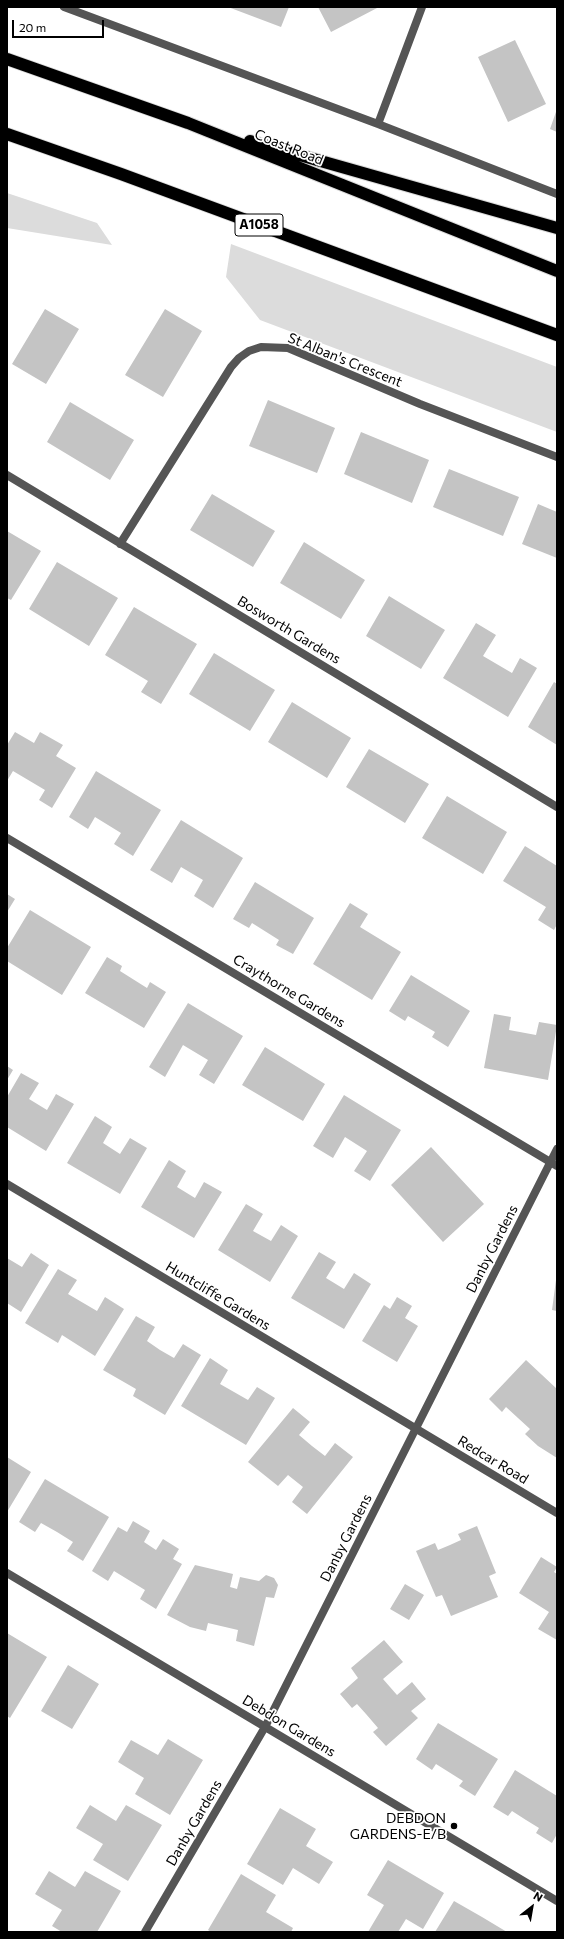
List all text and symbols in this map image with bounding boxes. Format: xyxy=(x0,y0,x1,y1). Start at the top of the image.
scale bar xyxy=(14,12,106,38)
text: 20 m xyxy=(19,20,46,34)
street label: Coast Road xyxy=(252,126,326,168)
road number: A1058 xyxy=(235,214,283,236)
street label: St Alban's Crescent xyxy=(285,329,405,391)
street label: Bosworth Gardens xyxy=(234,593,344,667)
street label: Craythorne Gardens xyxy=(230,951,348,1031)
street label: Danby Gardens xyxy=(463,1202,521,1296)
street label: Huntcliffe Gardens xyxy=(163,1258,273,1334)
street label: Redcar Road xyxy=(455,1432,531,1488)
street label: Danby Gardens xyxy=(317,1491,375,1585)
street label: Debdon Gardens xyxy=(239,1692,339,1760)
street label: Danby Gardens xyxy=(163,1777,225,1869)
place label: DEBDON GARDENS-E/B xyxy=(350,1810,446,1842)
marker: DEBDON GARDENS-E/B xyxy=(449,1821,459,1831)
north arrow xyxy=(512,1887,552,1927)
text: N xyxy=(532,1889,545,1904)

